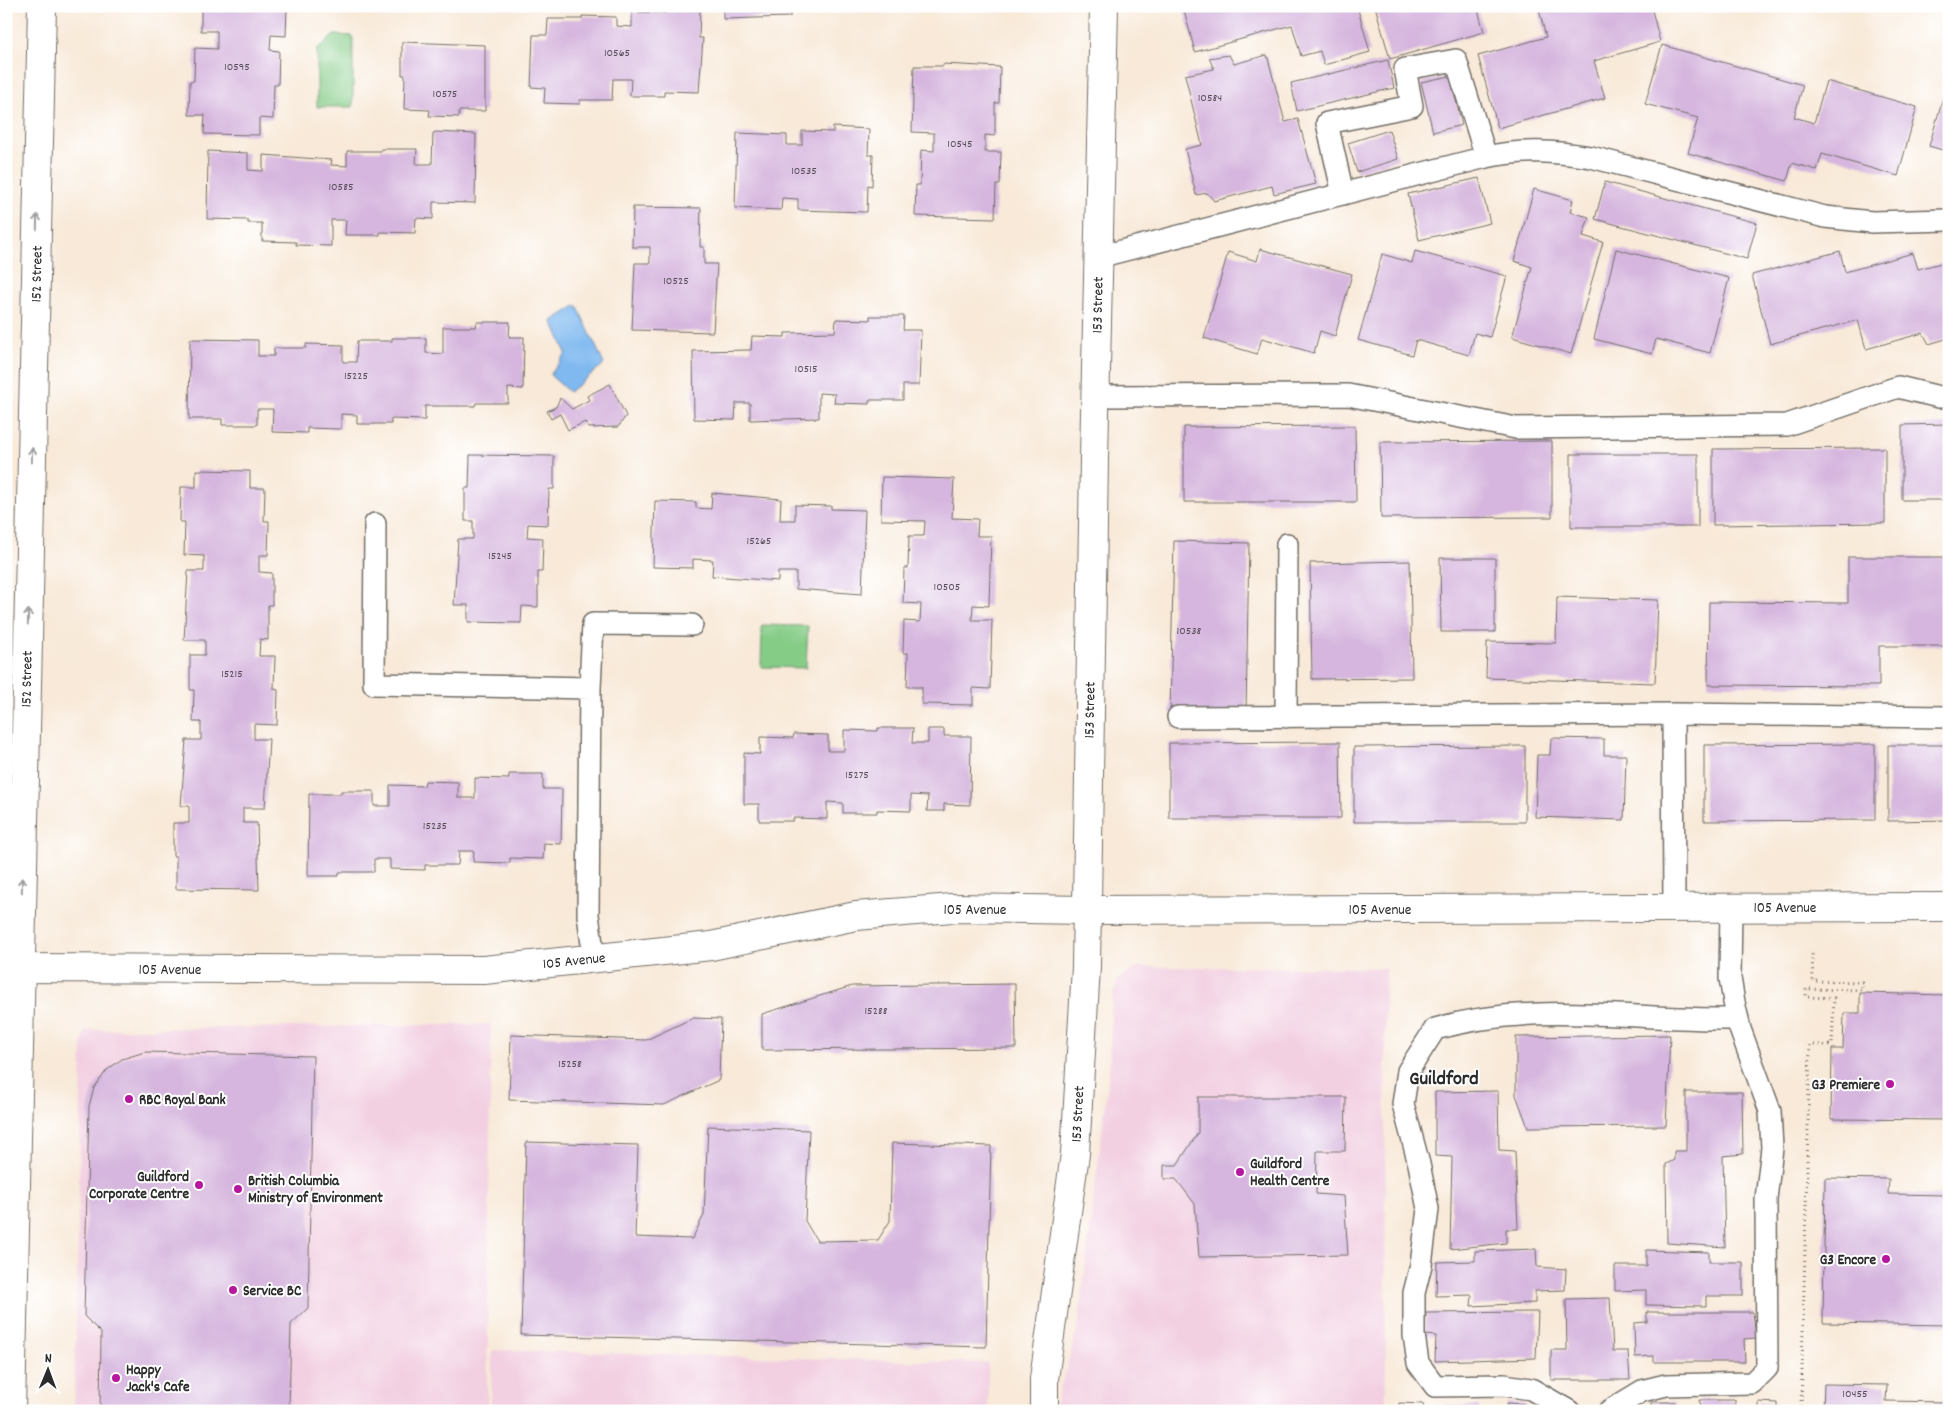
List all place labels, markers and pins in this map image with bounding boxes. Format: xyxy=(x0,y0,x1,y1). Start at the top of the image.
place label: G3 Premiere xyxy=(1812,1075,1880,1097)
marker: G3 Premiere xyxy=(1884,1078,1896,1090)
place label: RBC Royal Bank xyxy=(139,1090,226,1112)
marker: RBC Royal Bank xyxy=(123,1093,135,1105)
place label: Guildford Health Centre xyxy=(1250,1154,1330,1193)
marker: Guildford Health Centre xyxy=(1234,1166,1246,1178)
place label: Guildford Corporate Centre xyxy=(89,1167,189,1206)
place label: British Columbia Ministry of Environment xyxy=(248,1171,383,1210)
marker: Guildford Corporate Centre xyxy=(193,1179,205,1191)
marker: British Columbia Ministry of Environment xyxy=(232,1183,244,1195)
place label: G3 Encore xyxy=(1820,1250,1876,1272)
marker: G3 Encore xyxy=(1880,1253,1892,1265)
place label: Service BC xyxy=(243,1281,302,1303)
marker: Service BC xyxy=(227,1284,239,1296)
place label: Happy Jack's Cafe xyxy=(126,1360,190,1399)
marker: Happy Jack's Cafe xyxy=(110,1372,122,1384)

